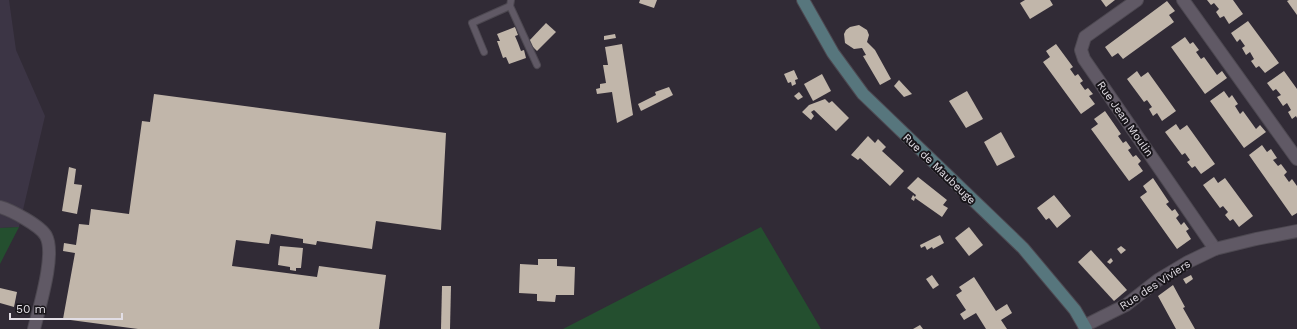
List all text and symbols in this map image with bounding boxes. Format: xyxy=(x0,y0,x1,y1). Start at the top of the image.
street label: Rue Jean Moulin xyxy=(1094,79,1156,159)
street label: Rue de Maubeuge xyxy=(900,131,978,207)
street label: Rue des Viviers xyxy=(1117,257,1193,313)
scale bar xyxy=(10,295,122,321)
text: 50 m xyxy=(16,302,46,316)

